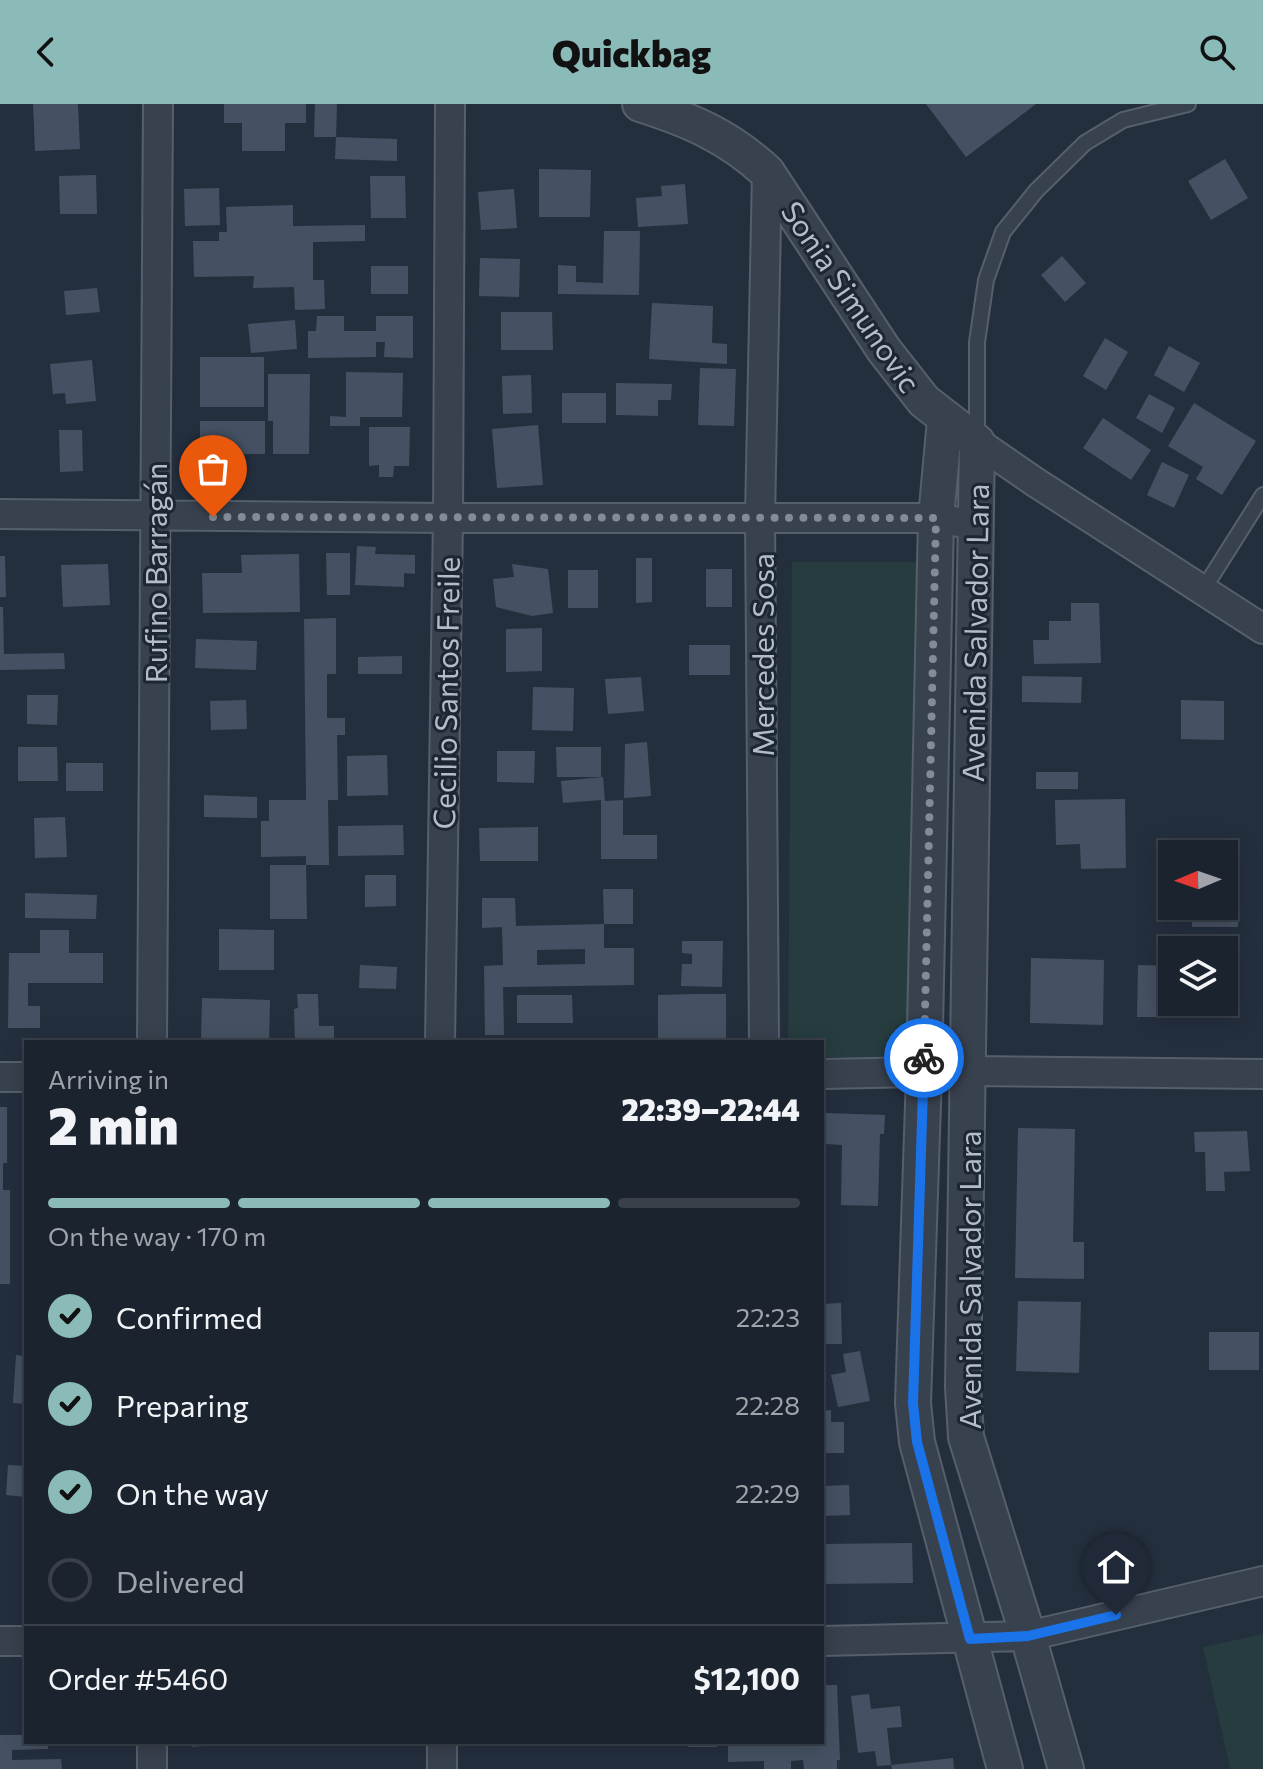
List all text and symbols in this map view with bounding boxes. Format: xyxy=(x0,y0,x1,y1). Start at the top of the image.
icon: back xyxy=(24,30,68,74)
text: Quickbag xyxy=(552,30,711,74)
icon: search xyxy=(1195,30,1239,74)
street label: Sonia Simunovic xyxy=(774,193,930,399)
pin xyxy=(179,435,247,517)
icon: bag xyxy=(191,447,235,491)
street label: Rufino Barragán xyxy=(136,463,173,683)
street label: Avenida Salvador Lara xyxy=(953,483,995,783)
street label: Mercedes Sosa xyxy=(743,553,780,757)
street label: Cecilio Santos Freile xyxy=(424,556,466,830)
north arrow xyxy=(1158,840,1238,920)
map controls xyxy=(1158,840,1238,1016)
button: layers xyxy=(1158,936,1238,1016)
courier xyxy=(884,1018,964,1098)
icon: bike xyxy=(902,1036,946,1080)
text: Arriving in xyxy=(48,1063,169,1094)
text: 22:39–22:44 xyxy=(621,1090,800,1127)
text: 2 min xyxy=(48,1092,179,1156)
street label: Avenida Salvador Lara xyxy=(950,1131,987,1429)
text: On the way · 170 m xyxy=(48,1220,266,1251)
icon: check xyxy=(48,1294,92,1338)
text: Confirmed xyxy=(116,1298,263,1335)
text: 22:23 xyxy=(736,1301,800,1332)
icon: check xyxy=(48,1382,92,1426)
text: Preparing xyxy=(116,1386,249,1423)
text: 22:28 xyxy=(735,1389,800,1420)
icon: check xyxy=(48,1470,92,1514)
text: On the way xyxy=(116,1474,269,1511)
text: 22:29 xyxy=(735,1477,800,1508)
pin xyxy=(1082,1533,1150,1615)
icon: home xyxy=(1094,1545,1138,1589)
text: Delivered xyxy=(116,1562,245,1599)
text: Order #5460 xyxy=(48,1659,228,1696)
text: $12,100 xyxy=(693,1659,800,1696)

